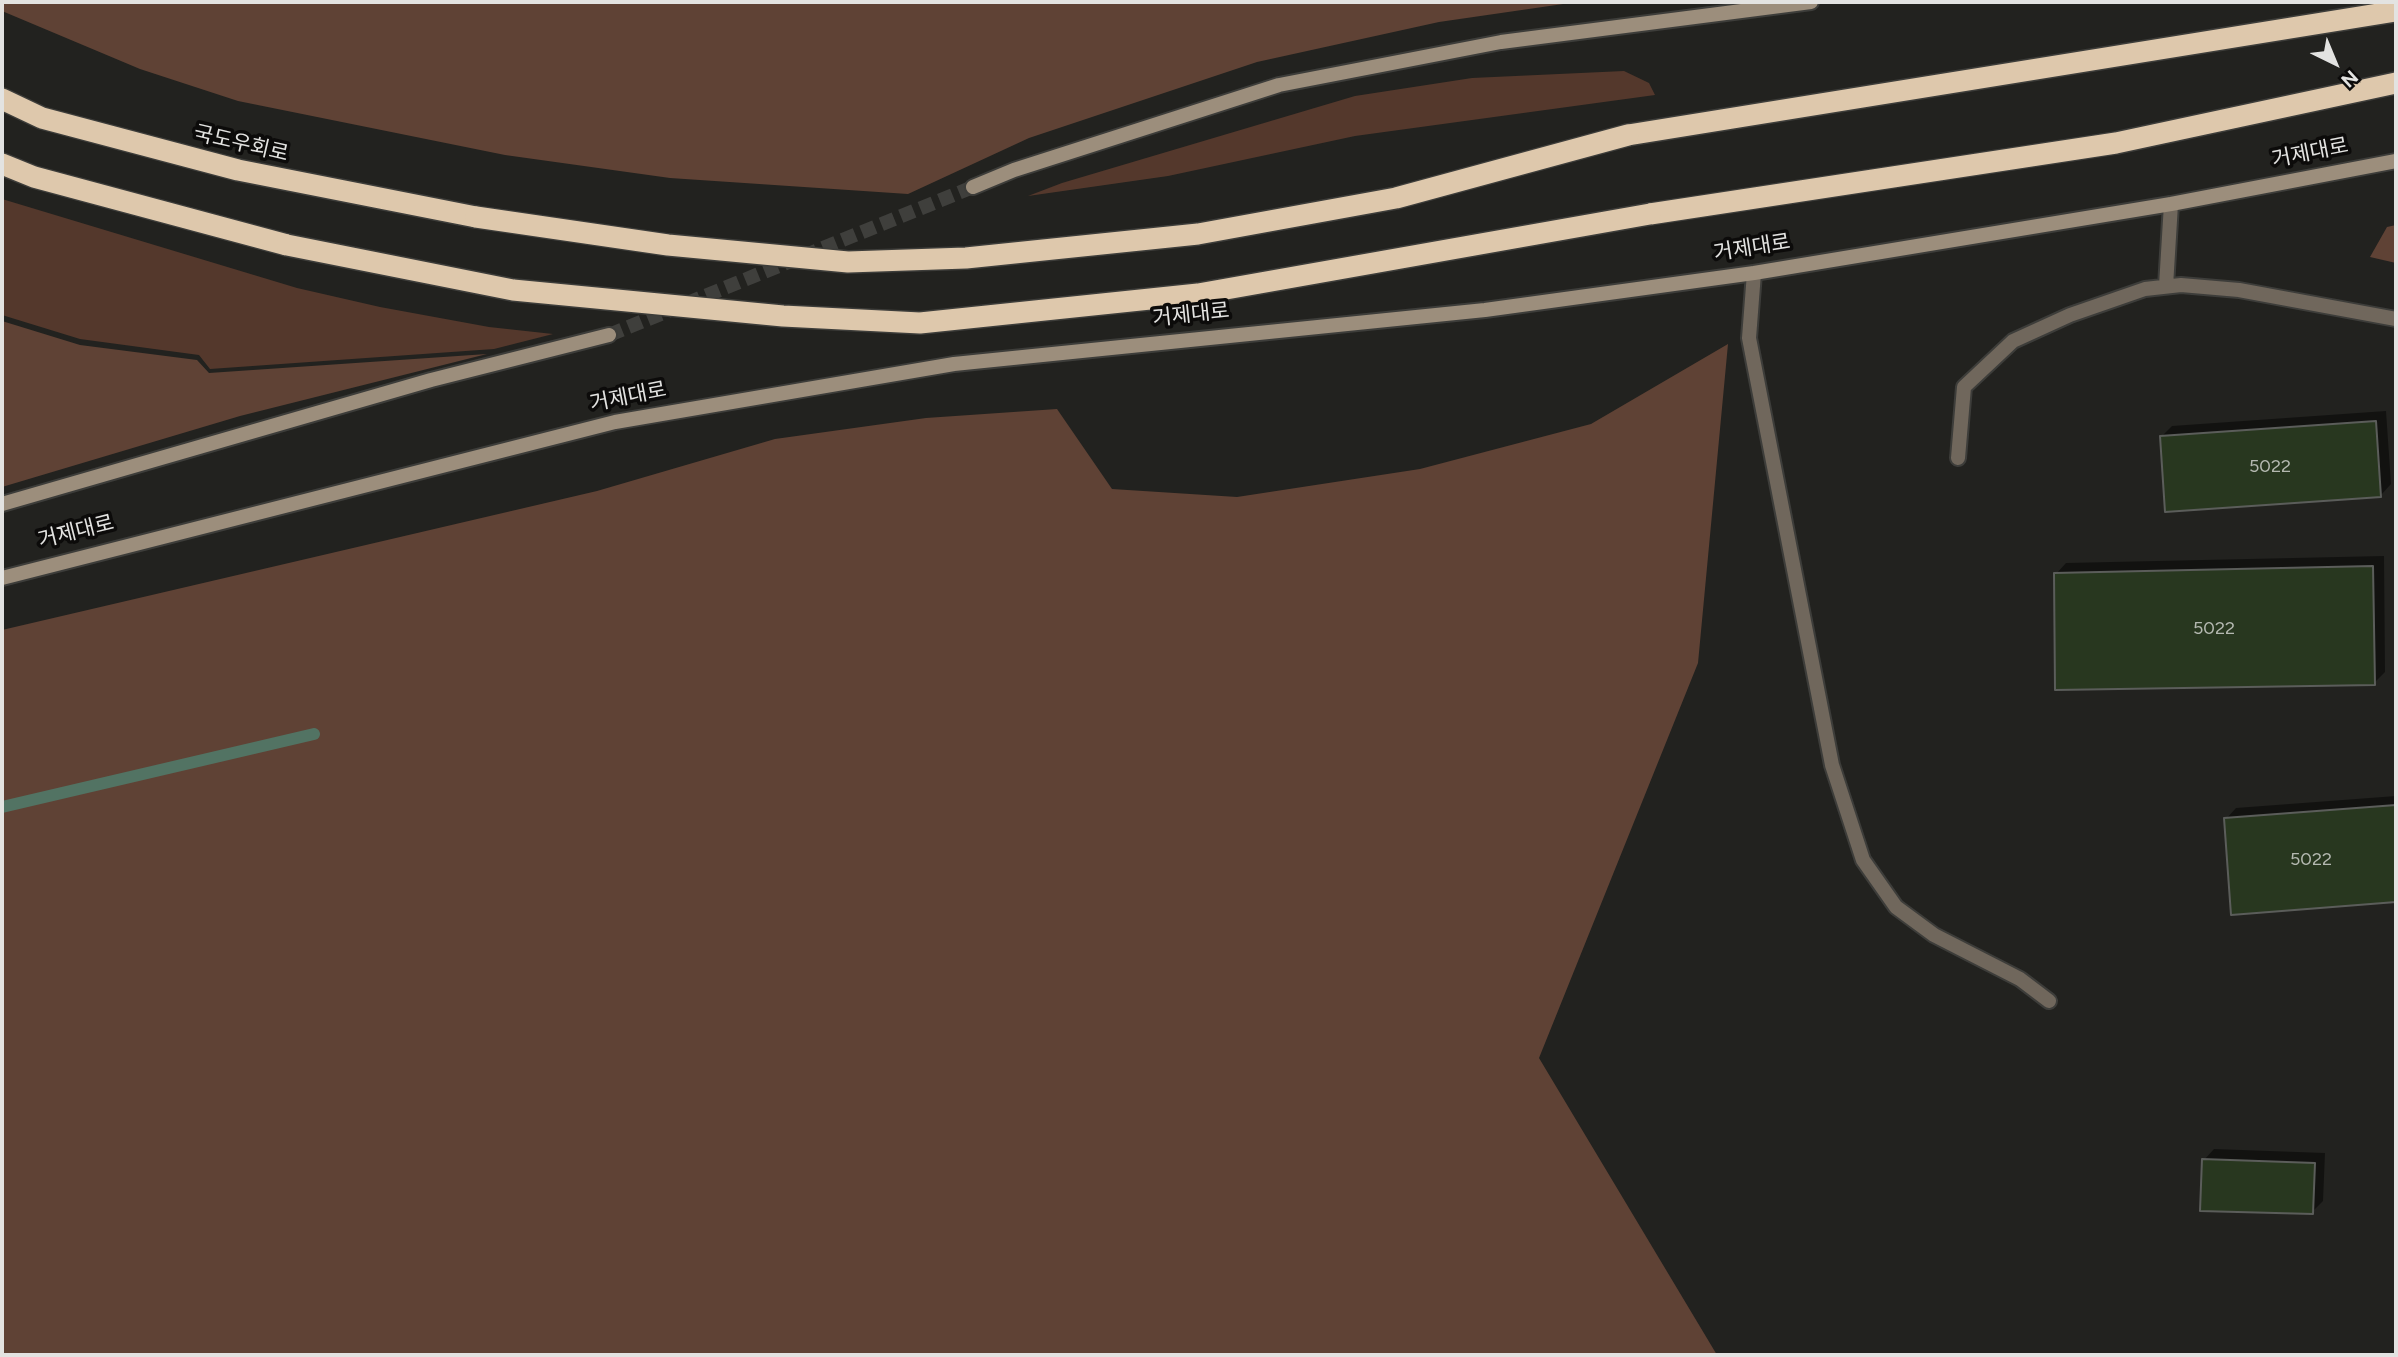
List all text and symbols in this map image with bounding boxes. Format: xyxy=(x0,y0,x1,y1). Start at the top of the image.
north arrow xyxy=(2300,28,2370,98)
text: N xyxy=(2336,65,2363,92)
street label: 국도우회로 xyxy=(191,121,291,167)
street label: 거제대로 xyxy=(2270,133,2350,173)
street label: 거제대로 xyxy=(1712,230,1792,266)
street label: 거제대로 xyxy=(1151,298,1231,332)
street label: 거제대로 xyxy=(588,377,668,417)
house number: 5022 xyxy=(2249,456,2291,478)
street label: 거제대로 xyxy=(35,510,117,554)
house number: 5022 xyxy=(2193,618,2235,640)
house number: 5022 xyxy=(2290,849,2332,871)

